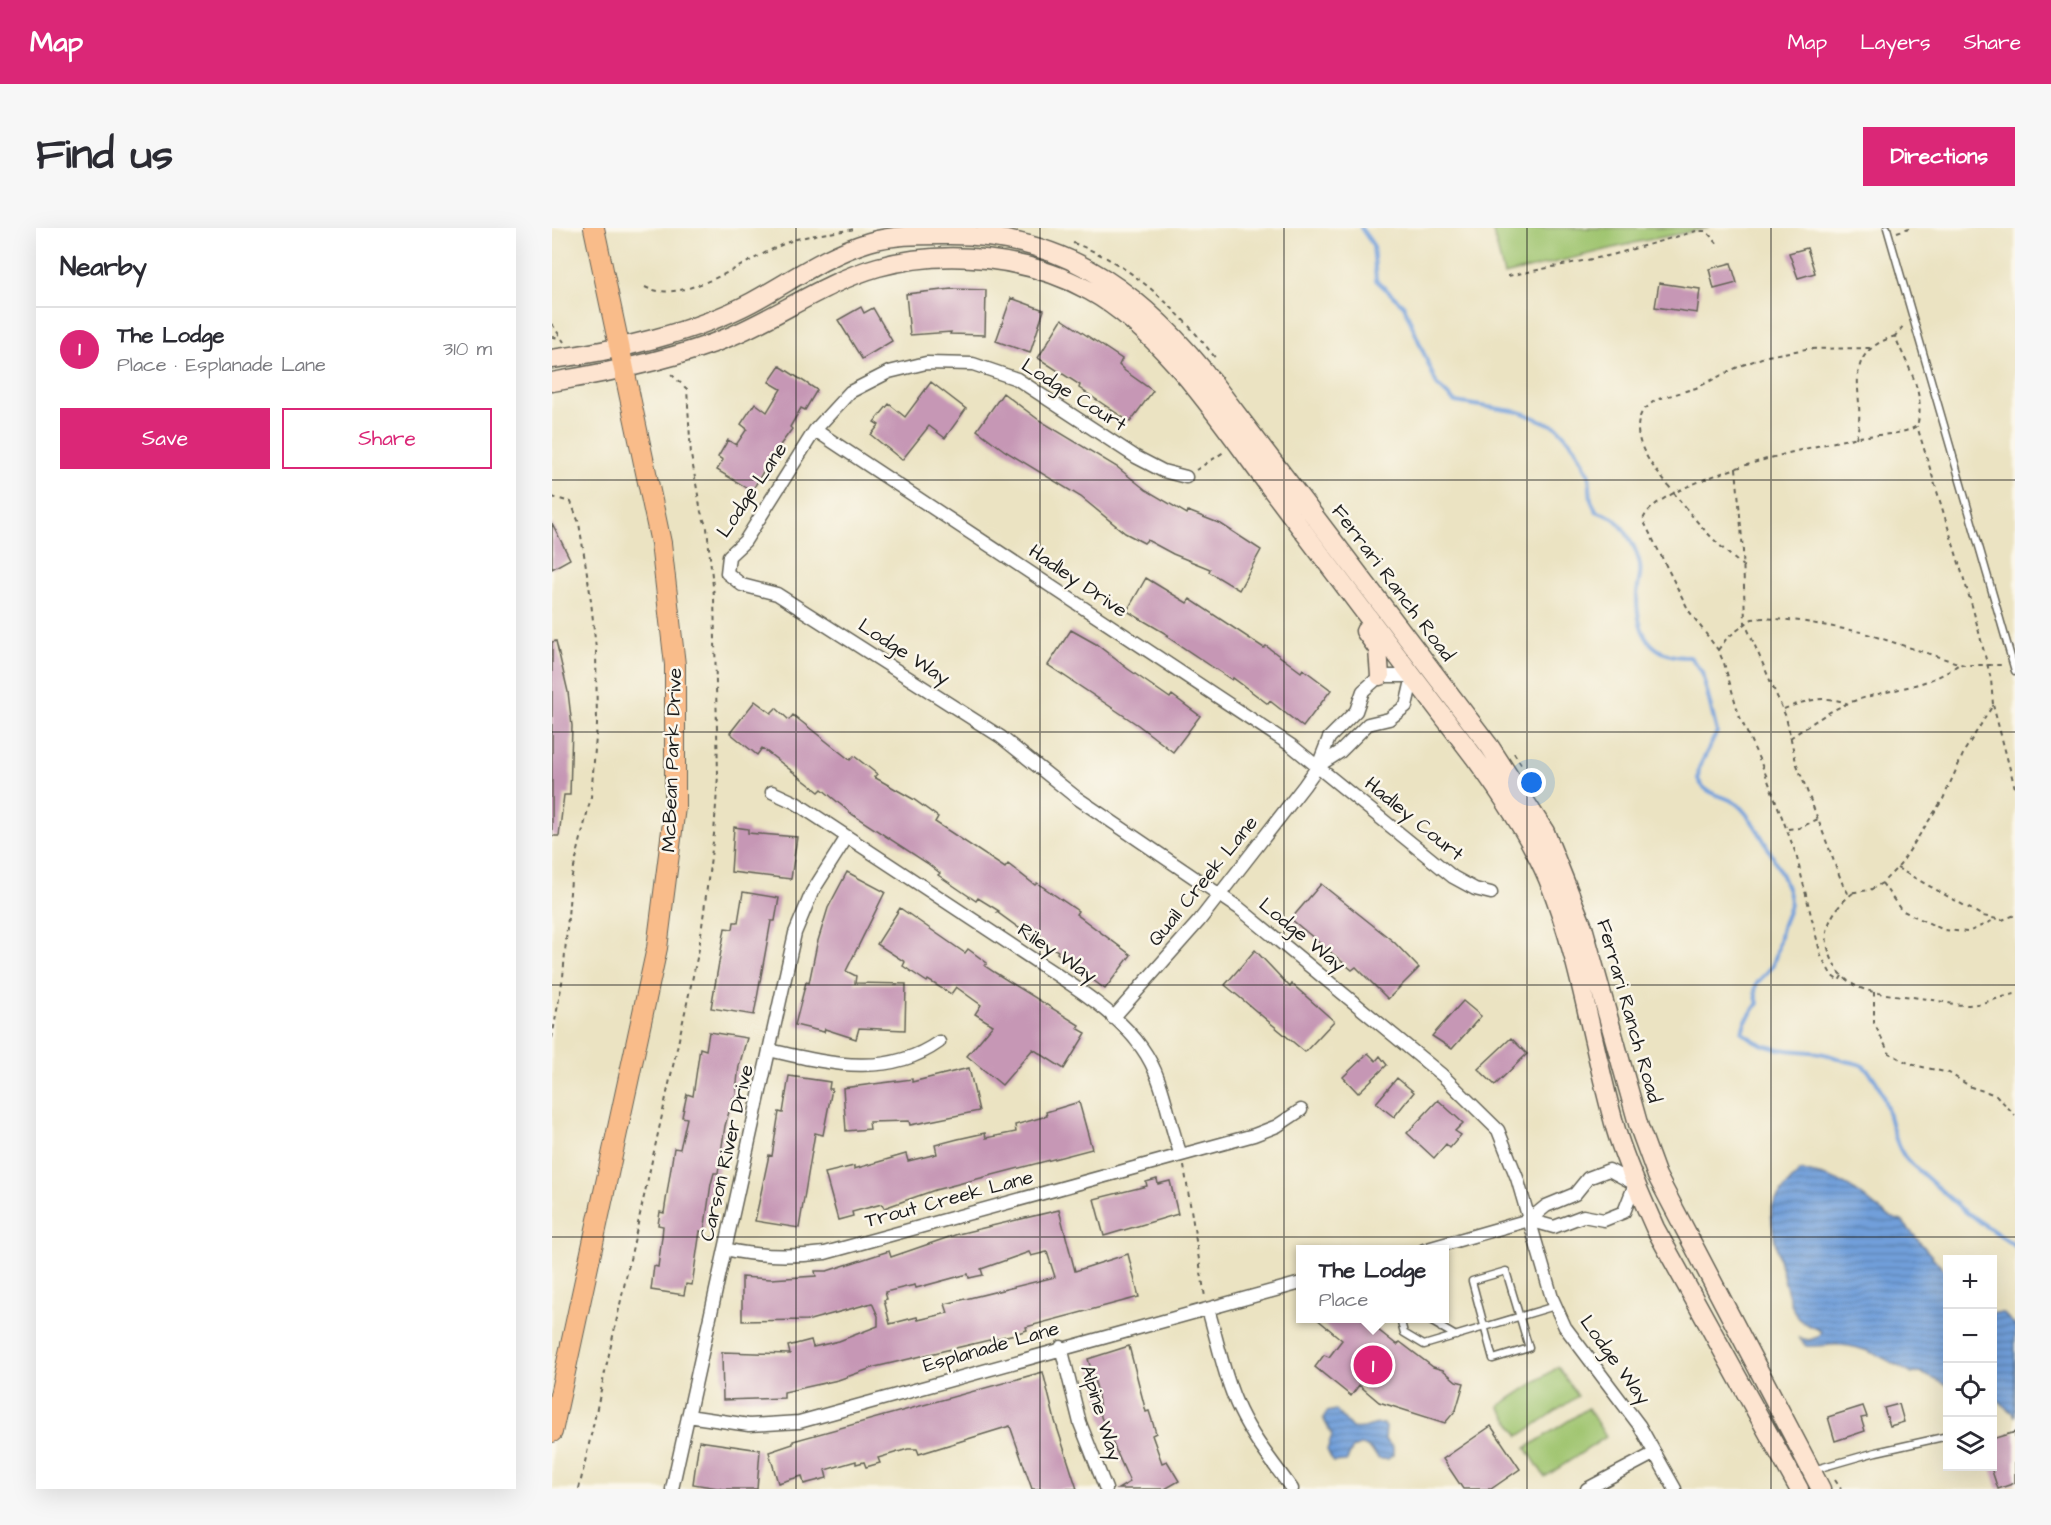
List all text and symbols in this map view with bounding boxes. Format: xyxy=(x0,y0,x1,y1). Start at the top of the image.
text: Map xyxy=(30,23,83,62)
text: Map xyxy=(1787,28,1827,57)
text: Layers xyxy=(1860,28,1930,57)
text: Share xyxy=(1963,28,2021,57)
text: Find us xyxy=(36,127,173,185)
button: Directions xyxy=(1863,127,2015,186)
text: Nearby xyxy=(60,249,147,285)
text: The Lodge xyxy=(117,320,224,351)
text: 1 xyxy=(78,335,81,363)
text: 310 m xyxy=(443,335,492,363)
text: Place · Esplanade Lane xyxy=(117,351,326,379)
street label: Lodge Court xyxy=(1016,352,1132,439)
button: Save xyxy=(60,408,270,469)
button: Share xyxy=(282,408,492,469)
street label: Lodge Lane xyxy=(710,437,795,544)
street label: Ferrari Ranch Road xyxy=(1325,499,1461,667)
street label: Hadley Drive xyxy=(1022,538,1133,625)
street label: Lodge Way xyxy=(852,612,955,693)
street label: McBean Park Drive xyxy=(655,667,689,853)
your location xyxy=(1517,768,1546,797)
street label: Hadley Court xyxy=(1358,770,1470,868)
street label: Quail Creek Lane xyxy=(1142,810,1265,952)
street label: Lodge Way xyxy=(1252,891,1351,980)
street label: Riley Way xyxy=(1011,916,1102,991)
street label: Ferrari Ranch Road xyxy=(1589,916,1669,1106)
street label: Carson River Drive xyxy=(693,1062,761,1244)
street label: Trout Creek Lane xyxy=(862,1163,1036,1235)
popup xyxy=(1296,1245,1449,1323)
text: The Lodge xyxy=(1319,1255,1426,1286)
map controls xyxy=(1943,1255,1997,1471)
button: + xyxy=(1943,1255,1997,1309)
text: Place xyxy=(1319,1286,1368,1314)
button: − xyxy=(1943,1309,1997,1363)
street label: Lodge Way xyxy=(1572,1310,1657,1411)
street label: Esplanade Lane xyxy=(920,1314,1063,1380)
pin: 1 xyxy=(1354,1342,1392,1388)
street label: Alpine Way xyxy=(1072,1362,1129,1465)
button: locate xyxy=(1943,1363,1997,1417)
button: layers xyxy=(1943,1417,1997,1471)

